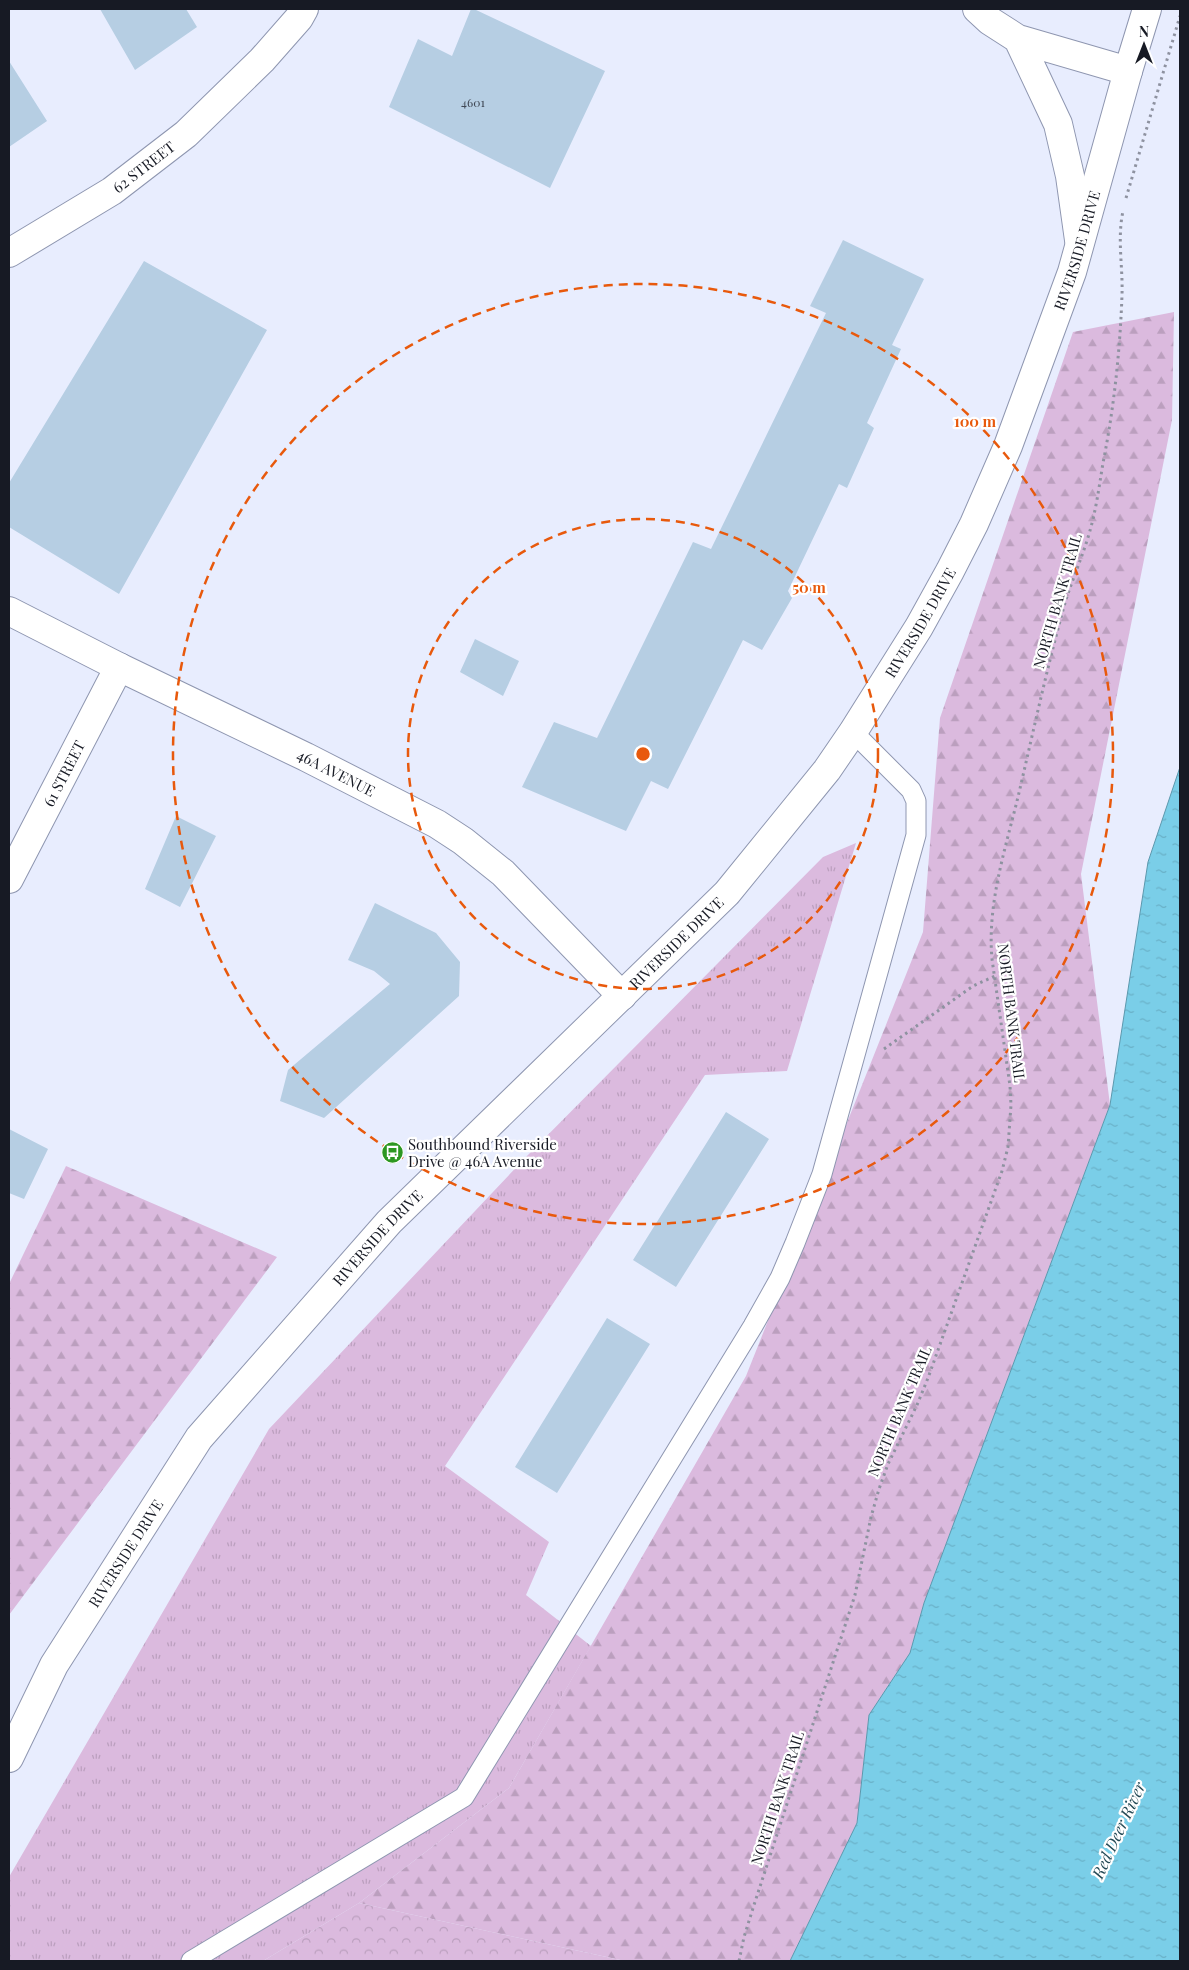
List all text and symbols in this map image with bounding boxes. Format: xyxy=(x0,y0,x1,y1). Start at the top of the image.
north arrow xyxy=(1119,20,1169,70)
text: N xyxy=(1139,22,1149,41)
house number: 4601 xyxy=(461,94,485,110)
street label: 62 STREET xyxy=(108,136,179,197)
street label: RIVERSIDE DRIVE xyxy=(1049,188,1104,313)
text: 100 m xyxy=(954,411,997,431)
street label: NORTH BANK TRAIL xyxy=(1028,531,1086,671)
street label: RIVERSIDE DRIVE xyxy=(880,564,960,681)
text: 50 m xyxy=(792,577,826,597)
street label: 61 STREET xyxy=(38,737,89,810)
street label: 46A AVENUE xyxy=(294,744,379,801)
centre of rings xyxy=(634,745,652,763)
street label: RIVERSIDE DRIVE xyxy=(625,892,728,993)
street label: NORTH BANK TRAIL xyxy=(994,942,1030,1084)
place label: Southbound Riverside Drive @ 46A Avenue xyxy=(408,1134,557,1171)
bus stop icon: Southbound Riverside Drive @ 46A Avenue xyxy=(380,1141,404,1165)
street label: RIVERSIDE DRIVE xyxy=(328,1185,427,1290)
street label: NORTH BANK TRAIL xyxy=(862,1343,936,1479)
street label: RIVERSIDE DRIVE xyxy=(84,1496,167,1611)
street label: NORTH BANK TRAIL xyxy=(746,1728,808,1868)
water label: Red Deer River xyxy=(1086,1777,1150,1883)

